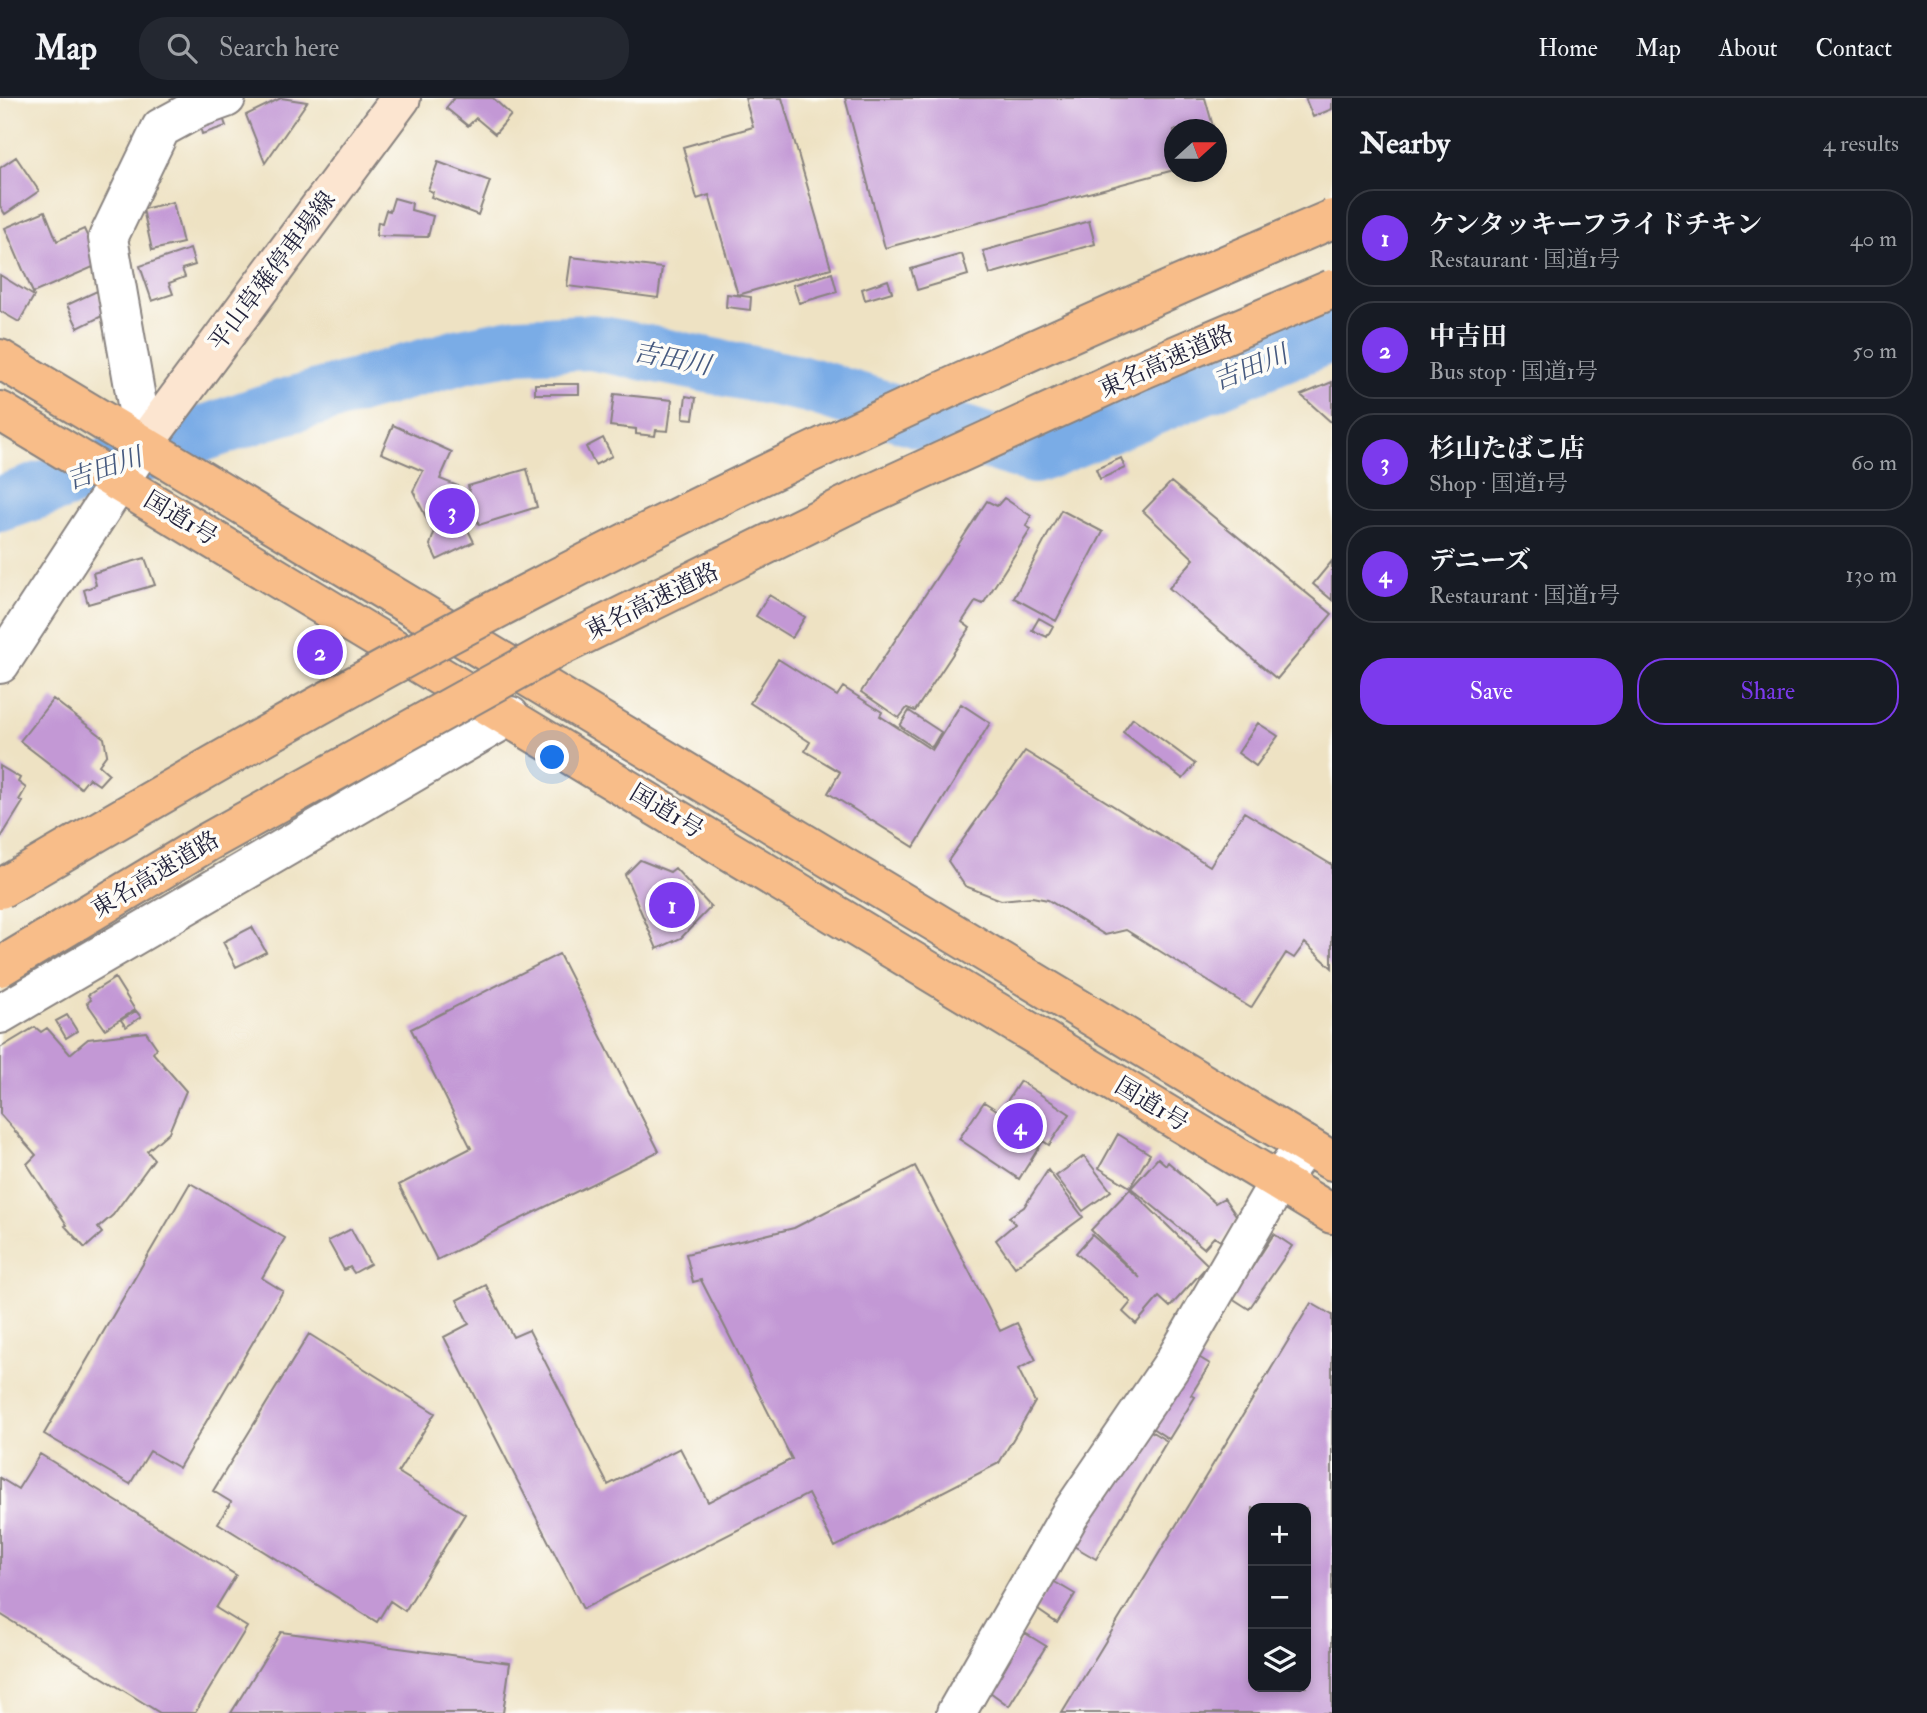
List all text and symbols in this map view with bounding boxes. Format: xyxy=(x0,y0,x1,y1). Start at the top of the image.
search box xyxy=(139,17,629,80)
text: Map xyxy=(35,28,97,69)
icon: search xyxy=(163,29,201,67)
text: Search here xyxy=(219,32,339,64)
text: Home xyxy=(1538,33,1598,64)
text: Map xyxy=(1636,33,1681,64)
text: About xyxy=(1719,33,1778,64)
text: Contact xyxy=(1816,33,1892,64)
north arrow xyxy=(1164,119,1227,182)
text: Nearby xyxy=(1360,125,1450,162)
text: 4 results xyxy=(1823,129,1899,158)
street label: 平山草薙停車場線 xyxy=(202,185,343,357)
text: ケンタッキーフライドチキン xyxy=(1429,209,1762,241)
text: 1 xyxy=(1381,224,1389,253)
text: 40 m xyxy=(1850,224,1897,253)
text: Restaurant · 国道1号 xyxy=(1429,245,1620,274)
street label: 東名高速道路 xyxy=(1094,318,1238,405)
text: 中吉田 xyxy=(1429,321,1507,353)
water label: 吉田川 xyxy=(630,336,716,383)
text: 2 xyxy=(1379,336,1391,365)
text: 50 m xyxy=(1853,336,1897,365)
water label: 吉田川 xyxy=(1208,337,1295,397)
text: Bus stop · 国道1号 xyxy=(1429,357,1598,386)
text: 杉山たばこ店 xyxy=(1429,433,1585,465)
water label: 吉田川 xyxy=(62,440,149,497)
text: 3 xyxy=(1381,448,1389,477)
text: 60 m xyxy=(1851,448,1897,477)
text: Shop · 国道1号 xyxy=(1429,469,1568,498)
street label: 国道1号 xyxy=(138,484,223,552)
pin: 3 xyxy=(429,485,475,537)
text: デニーズ xyxy=(1429,545,1531,577)
street label: 東名高速道路 xyxy=(581,556,724,647)
text: 4 xyxy=(1379,560,1391,589)
text: 130 m xyxy=(1845,560,1897,589)
text: Restaurant · 国道1号 xyxy=(1429,581,1620,610)
pin: 2 xyxy=(297,626,343,678)
button: Save xyxy=(1360,658,1623,725)
button: Share xyxy=(1637,658,1899,725)
your location xyxy=(535,740,569,774)
street label: 国道1号 xyxy=(624,777,709,845)
street label: 東名高速道路 xyxy=(86,824,225,925)
pin: 1 xyxy=(649,879,695,931)
street label: 国道1号 xyxy=(1109,1070,1194,1138)
pin: 4 xyxy=(997,1100,1043,1152)
map controls xyxy=(1248,1503,1311,1692)
button: + xyxy=(1248,1503,1311,1566)
button: − xyxy=(1248,1566,1311,1629)
button: layers xyxy=(1248,1629,1311,1692)

